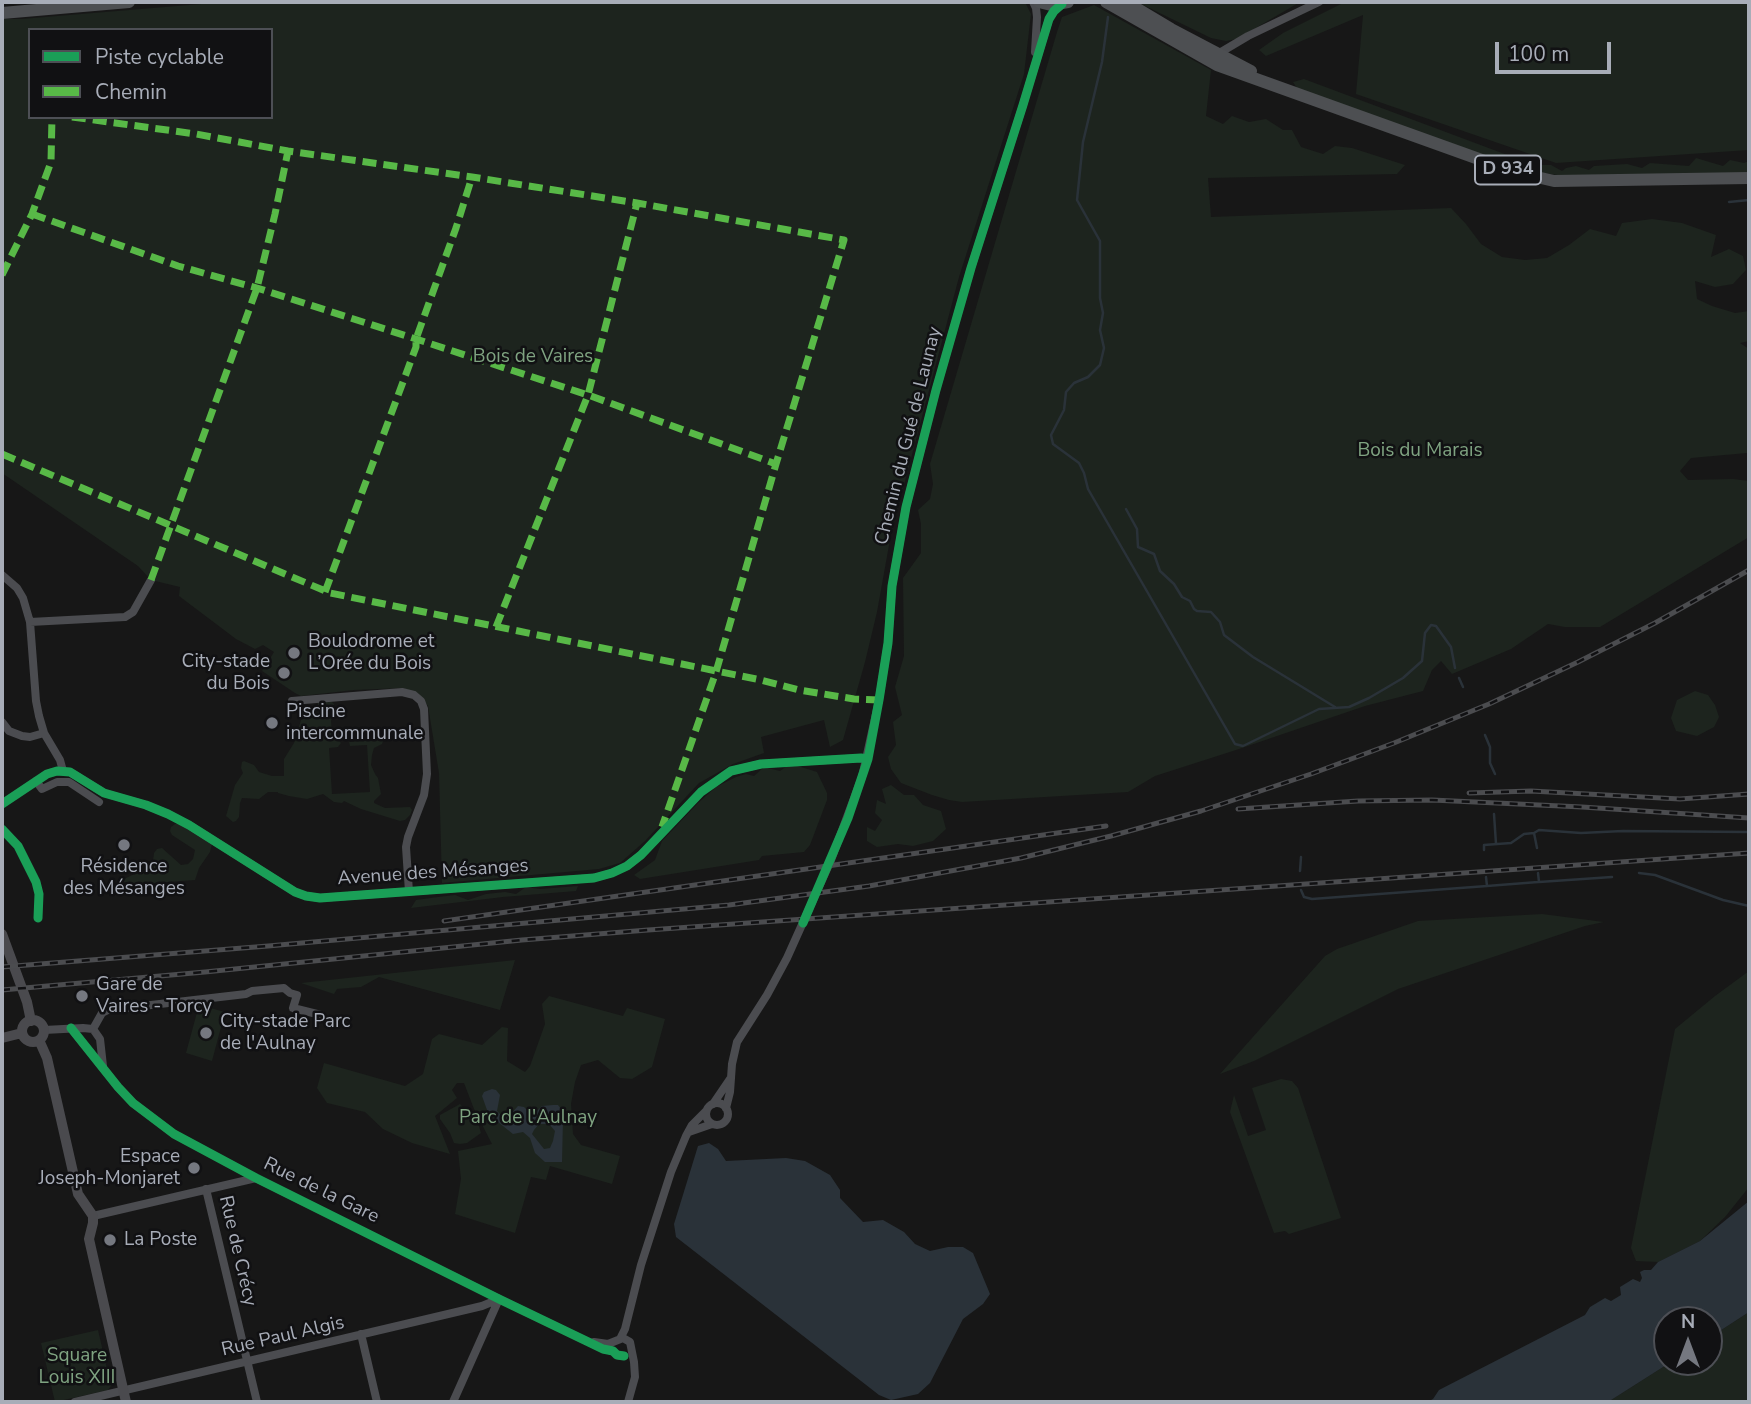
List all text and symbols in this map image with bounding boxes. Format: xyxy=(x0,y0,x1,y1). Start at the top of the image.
legend xyxy=(28,28,273,119)
scale bar xyxy=(1499,28,1614,72)
text: 100 m xyxy=(1508,40,1569,68)
text: Piste cyclable xyxy=(95,43,224,71)
text: Chemin xyxy=(95,78,167,106)
road number: D 934 xyxy=(1475,155,1541,184)
street label: Chemin du Gué de Launay xyxy=(871,325,947,547)
park label: Bois de Vaires xyxy=(473,346,593,368)
park label: Bois du Marais xyxy=(1357,440,1483,462)
place label: Boulodrome et L’Orée du Bois xyxy=(308,631,434,675)
marker: Boulodrome et L’Orée du Bois xyxy=(286,645,302,661)
place label: City-stade du Bois xyxy=(182,651,270,695)
marker: City-stade du Bois xyxy=(276,665,292,681)
place label: Piscine intercommunale xyxy=(286,701,423,745)
marker: Piscine intercommunale xyxy=(264,715,280,731)
marker: Résidence des Mésanges xyxy=(116,837,132,853)
street label: Avenue des Mésanges xyxy=(337,855,529,891)
place label: Résidence des Mésanges xyxy=(63,856,185,900)
place label: Gare de Vaires - Torcy xyxy=(96,974,212,1018)
marker: Gare de Vaires - Torcy xyxy=(74,988,90,1004)
place label: City-stade Parc de l'Aulnay xyxy=(220,1011,350,1055)
marker: City-stade Parc de l'Aulnay xyxy=(198,1025,214,1041)
park label: Parc de l'Aulnay xyxy=(459,1107,597,1129)
place label: Espace Joseph-Monjaret xyxy=(39,1146,180,1190)
street label: Rue de la Gare xyxy=(260,1153,382,1229)
marker: Espace Joseph-Monjaret xyxy=(186,1160,202,1176)
street label: Rue de Crécy xyxy=(213,1194,261,1308)
place label: La Poste xyxy=(124,1229,197,1251)
marker: La Poste xyxy=(102,1232,118,1248)
north arrow xyxy=(1653,1306,1723,1376)
text: N xyxy=(1681,1309,1695,1335)
street label: Rue Paul Algis xyxy=(219,1312,347,1362)
park label: Square Louis XIII xyxy=(39,1345,115,1389)

